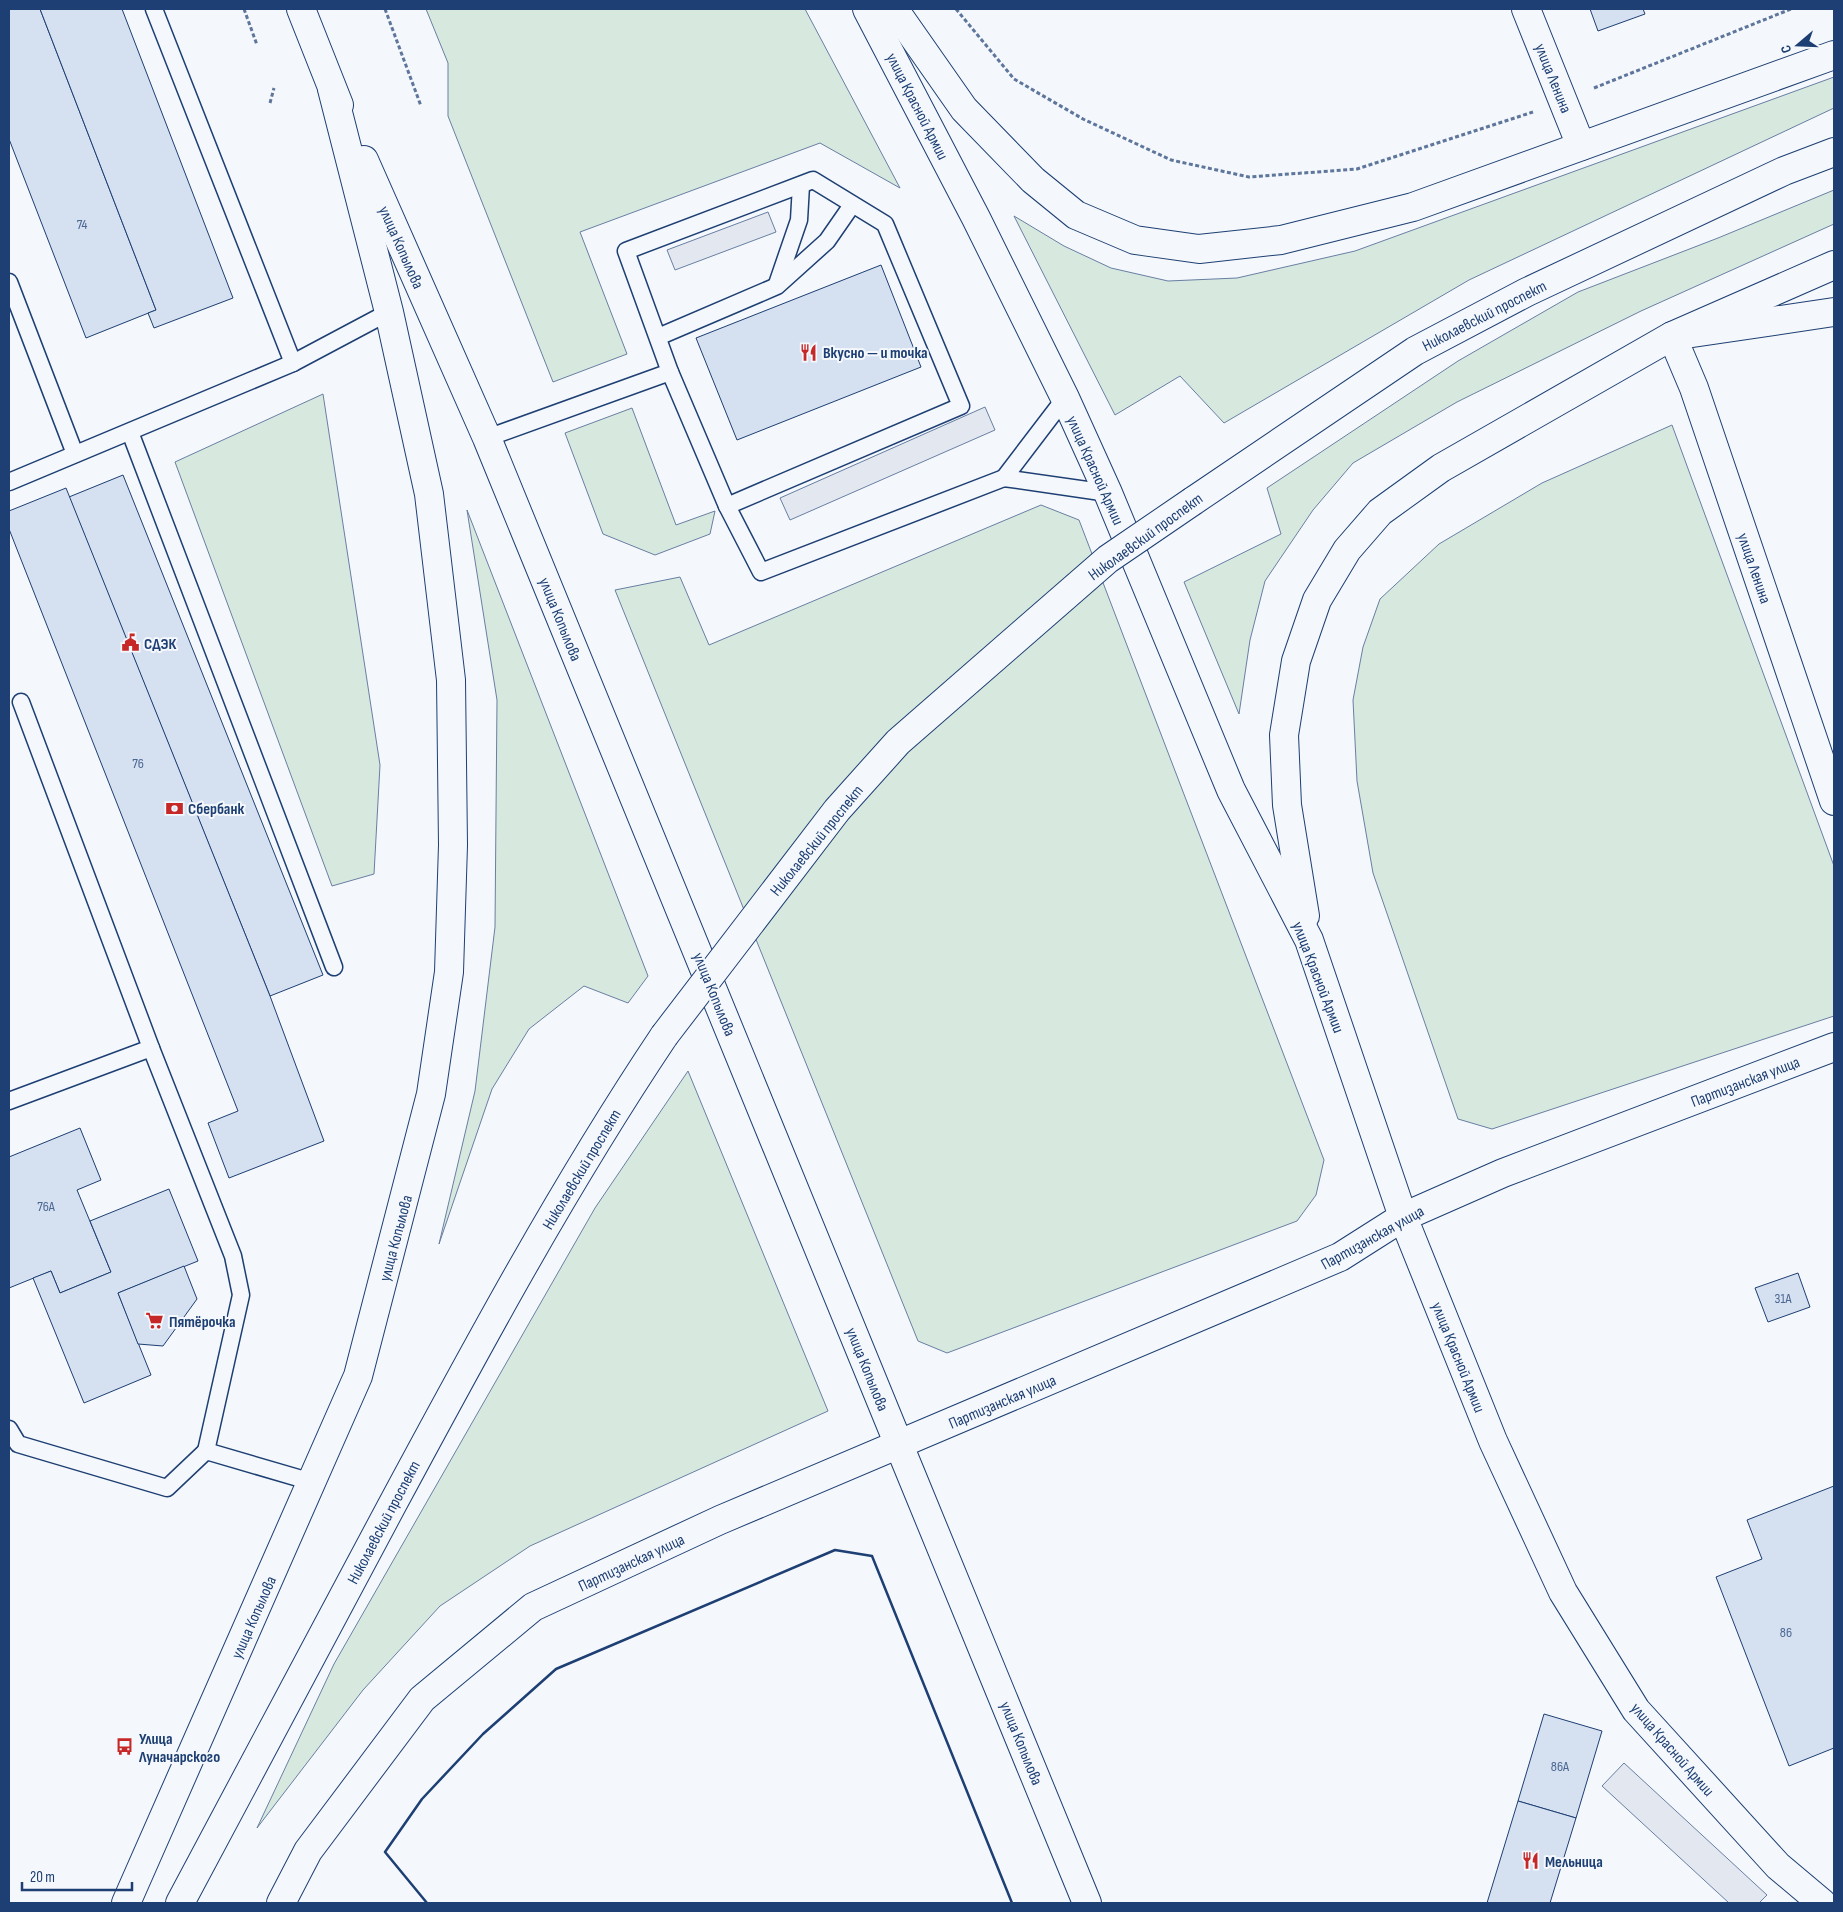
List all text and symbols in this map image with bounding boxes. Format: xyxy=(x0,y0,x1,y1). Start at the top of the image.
north arrow xyxy=(1773,20,1823,70)
street label: улица Ленина xyxy=(1530,41,1575,116)
text: С xyxy=(1777,43,1795,55)
street label: улица Красной Армии xyxy=(882,50,952,163)
street label: улица Копылова xyxy=(374,203,427,292)
house number: 74 xyxy=(77,216,88,233)
street label: Николаевский проспект xyxy=(1419,277,1550,356)
restaurant icon: Вкусно — и точка xyxy=(799,342,819,362)
place label: Вкусно — и точка xyxy=(823,344,928,363)
street label: улица Красной Армии xyxy=(1062,413,1127,528)
street label: Николаевский проспект xyxy=(1085,489,1207,585)
street label: улица Ленина xyxy=(1733,531,1775,606)
street label: улица Копылова xyxy=(534,575,585,664)
public building icon: СДЭК xyxy=(120,633,140,653)
place label: СДЭК xyxy=(144,635,176,654)
house number: 76 xyxy=(132,755,144,772)
street label: Николаевский проспект xyxy=(767,782,868,900)
bank icon: Сбербанк xyxy=(164,798,184,818)
place label: Сбербанк xyxy=(188,800,244,819)
street label: улица Красной Армии xyxy=(1288,919,1348,1036)
street label: улица Копылова xyxy=(688,950,739,1039)
street label: Партизанская улица xyxy=(1688,1053,1803,1112)
street label: Николаевский проспект xyxy=(539,1106,626,1233)
street label: улица Копылова xyxy=(376,1193,417,1284)
house number: 76А xyxy=(37,1198,56,1215)
street label: Партизанская улица xyxy=(1318,1202,1428,1274)
house number: 31А xyxy=(1775,1290,1792,1307)
street label: улица Красной Армии xyxy=(1427,1300,1488,1416)
supermarket icon: Пятёрочка xyxy=(145,1311,165,1331)
place label: Пятёрочка xyxy=(169,1313,236,1332)
street label: улица Копылова xyxy=(841,1325,892,1414)
street label: Партизанская улица xyxy=(946,1371,1059,1434)
street label: Николаевский проспект xyxy=(344,1458,425,1588)
street label: Партизанская улица xyxy=(576,1530,688,1596)
street label: улица Копылова xyxy=(228,1573,281,1662)
house number: 86 xyxy=(1780,1624,1792,1641)
street label: улица Копылова xyxy=(995,1699,1046,1788)
street label: улица Красной Армии xyxy=(1626,1699,1718,1801)
place label: Улица Луначарского xyxy=(138,1730,220,1767)
bus stop icon: Улица Луначарского xyxy=(115,1737,135,1757)
house number: 86А xyxy=(1551,1758,1570,1775)
restaurant icon: Мельница xyxy=(1521,1851,1541,1871)
place label: Мельница xyxy=(1545,1853,1603,1872)
scale bar xyxy=(22,1860,132,1892)
text: 20 m xyxy=(30,1868,55,1887)

